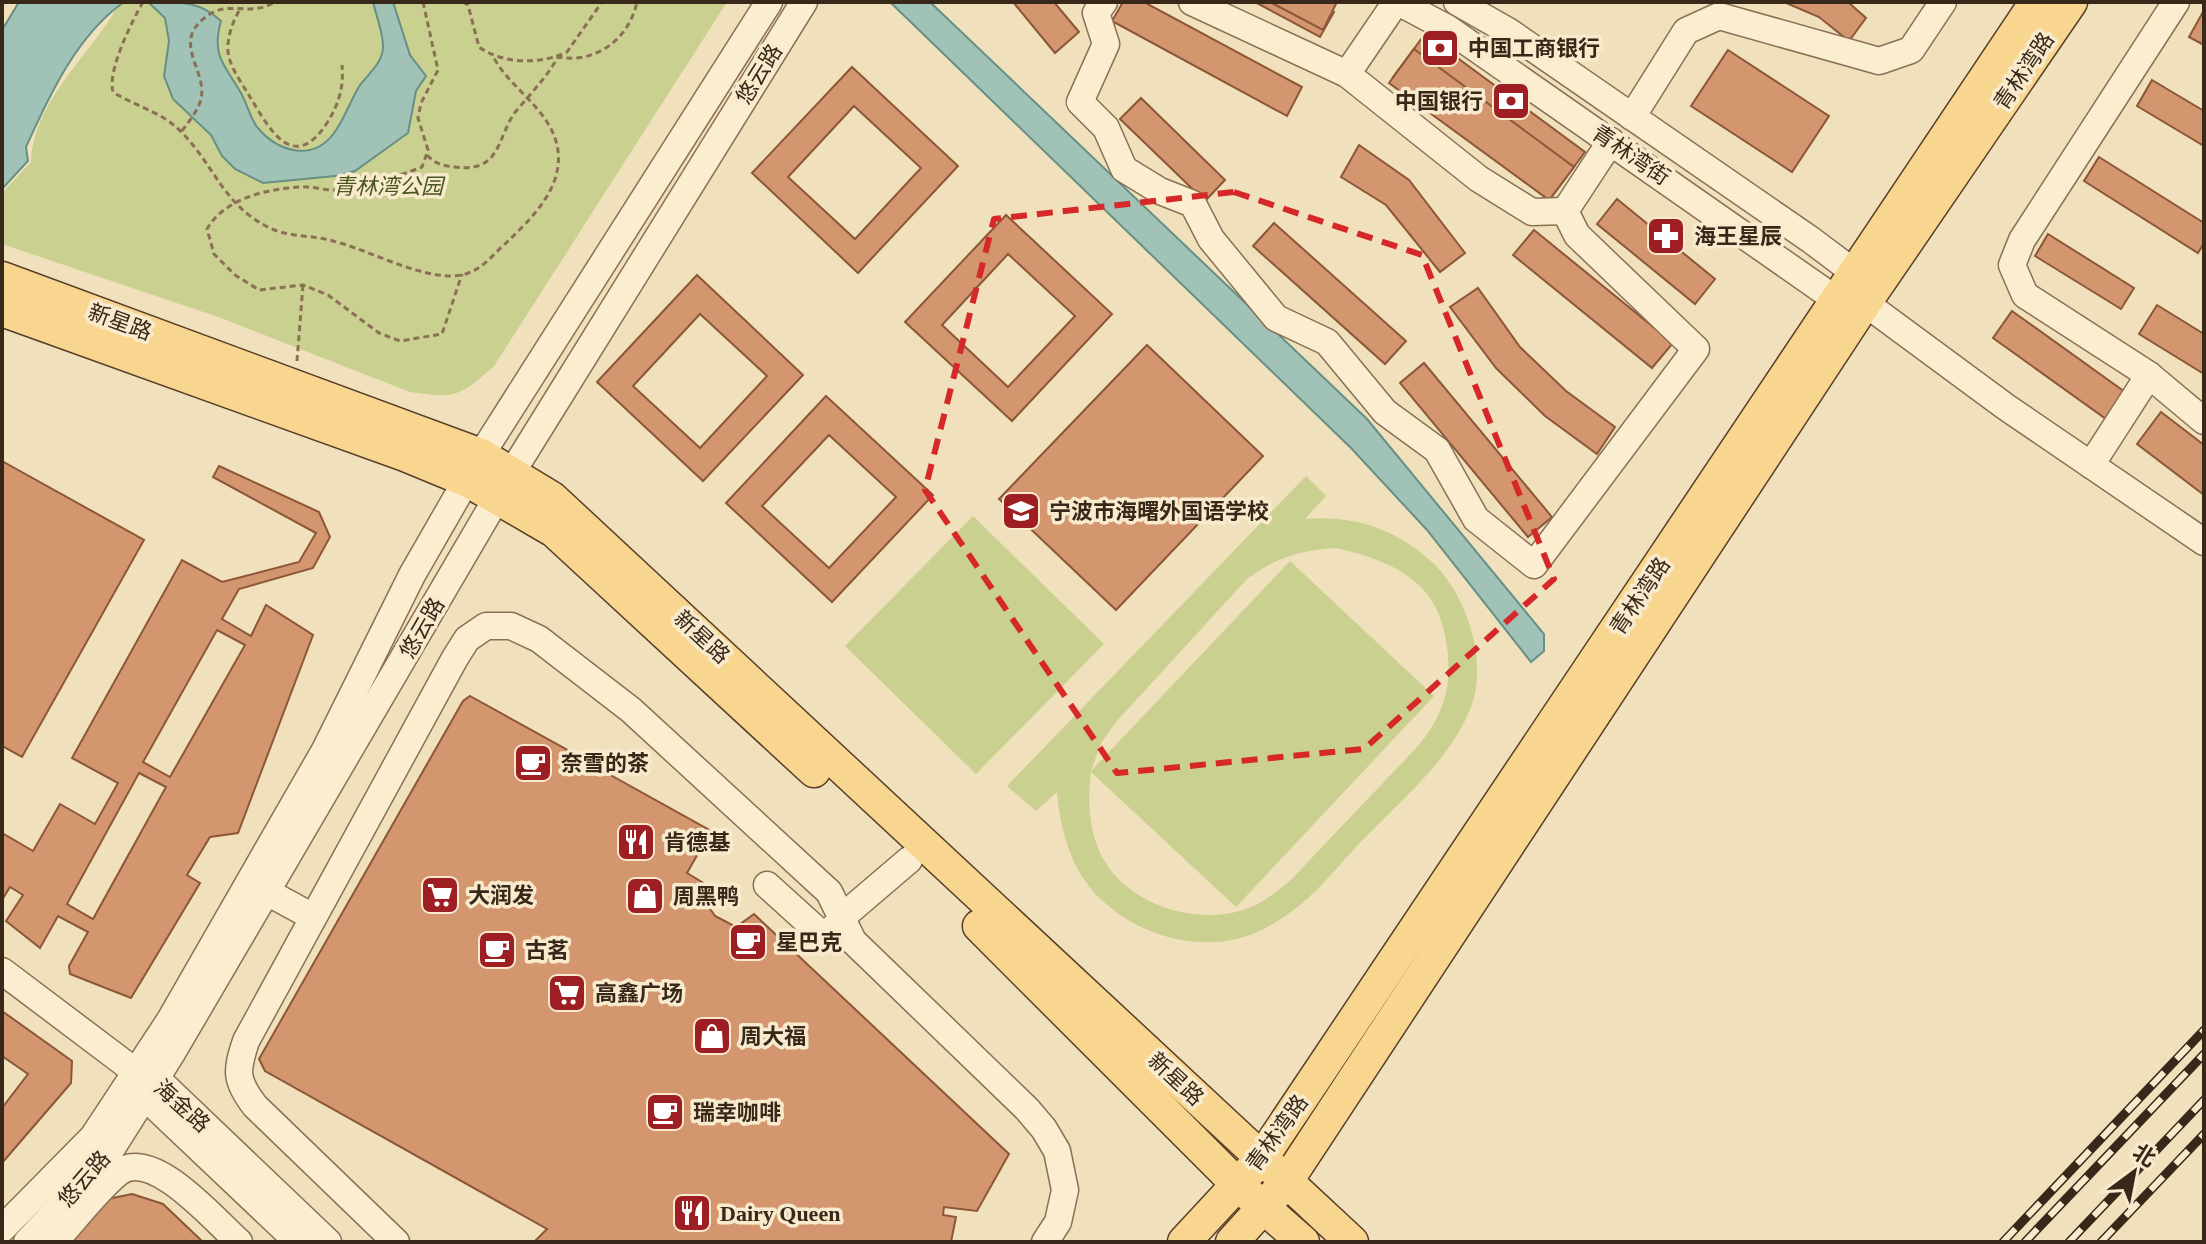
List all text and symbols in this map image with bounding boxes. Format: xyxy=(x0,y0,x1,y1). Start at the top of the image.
bank icon: 中国工商银行 xyxy=(1419,27,1461,69)
street label: 青林湾路 xyxy=(1989,28,2059,114)
place label: 中国工商银行 xyxy=(1468,36,1600,61)
street label: 悠云路 xyxy=(731,39,787,109)
bank icon: 中国银行 xyxy=(1490,80,1532,122)
place label: 中国银行 xyxy=(1395,89,1483,114)
street label: 青林湾街 xyxy=(1588,120,1674,190)
park label: 青林湾公园 xyxy=(333,174,446,199)
pharmacy icon: 海王星辰 xyxy=(1645,215,1687,257)
place label: 海王星辰 xyxy=(1694,224,1782,249)
street label: 新星路 xyxy=(85,299,155,345)
school or university icon: 宁波市海曙外国语学校 xyxy=(1000,490,1042,532)
place label: 宁波市海曙外国语学校 xyxy=(1049,499,1269,524)
street label: 青林湾路 xyxy=(1605,553,1675,639)
street label: 悠云路 xyxy=(395,593,449,663)
street label: 新星路 xyxy=(669,605,735,669)
cafe icon: 奈雪的茶 xyxy=(512,742,554,784)
place label: 奈雪的茶 xyxy=(561,751,649,776)
restaurant icon: 肯德基 xyxy=(615,821,657,863)
place label: 肯德基 xyxy=(664,830,730,855)
supermarket icon: 大润发 xyxy=(419,874,461,916)
shop icon: 周黑鸭 xyxy=(624,875,666,917)
place label: 大润发 xyxy=(468,883,534,908)
place label: 周黑鸭 xyxy=(673,884,739,909)
cafe icon: 星巴克 xyxy=(727,921,769,963)
cafe icon: 古茗 xyxy=(476,929,518,971)
place label: 星巴克 xyxy=(776,930,842,955)
place label: 古茗 xyxy=(525,938,569,963)
supermarket icon: 高鑫广场 xyxy=(546,972,588,1014)
place label: 高鑫广场 xyxy=(595,981,683,1006)
shop icon: 周大福 xyxy=(691,1015,733,1057)
place label: 周大福 xyxy=(740,1024,806,1049)
street label: 新星路 xyxy=(1143,1047,1209,1111)
street label: 海金路 xyxy=(149,1075,215,1137)
street label: 青林湾路 xyxy=(1241,1090,1313,1176)
cafe icon: 瑞幸咖啡 xyxy=(644,1091,686,1133)
place label: 瑞幸咖啡 xyxy=(693,1100,781,1125)
north arrow xyxy=(2094,1132,2174,1212)
text: 北 xyxy=(2128,1139,2160,1172)
street label: 悠云路 xyxy=(53,1146,115,1212)
restaurant icon: Dairy Queen xyxy=(671,1192,713,1234)
place label: Dairy Queen xyxy=(720,1201,840,1226)

